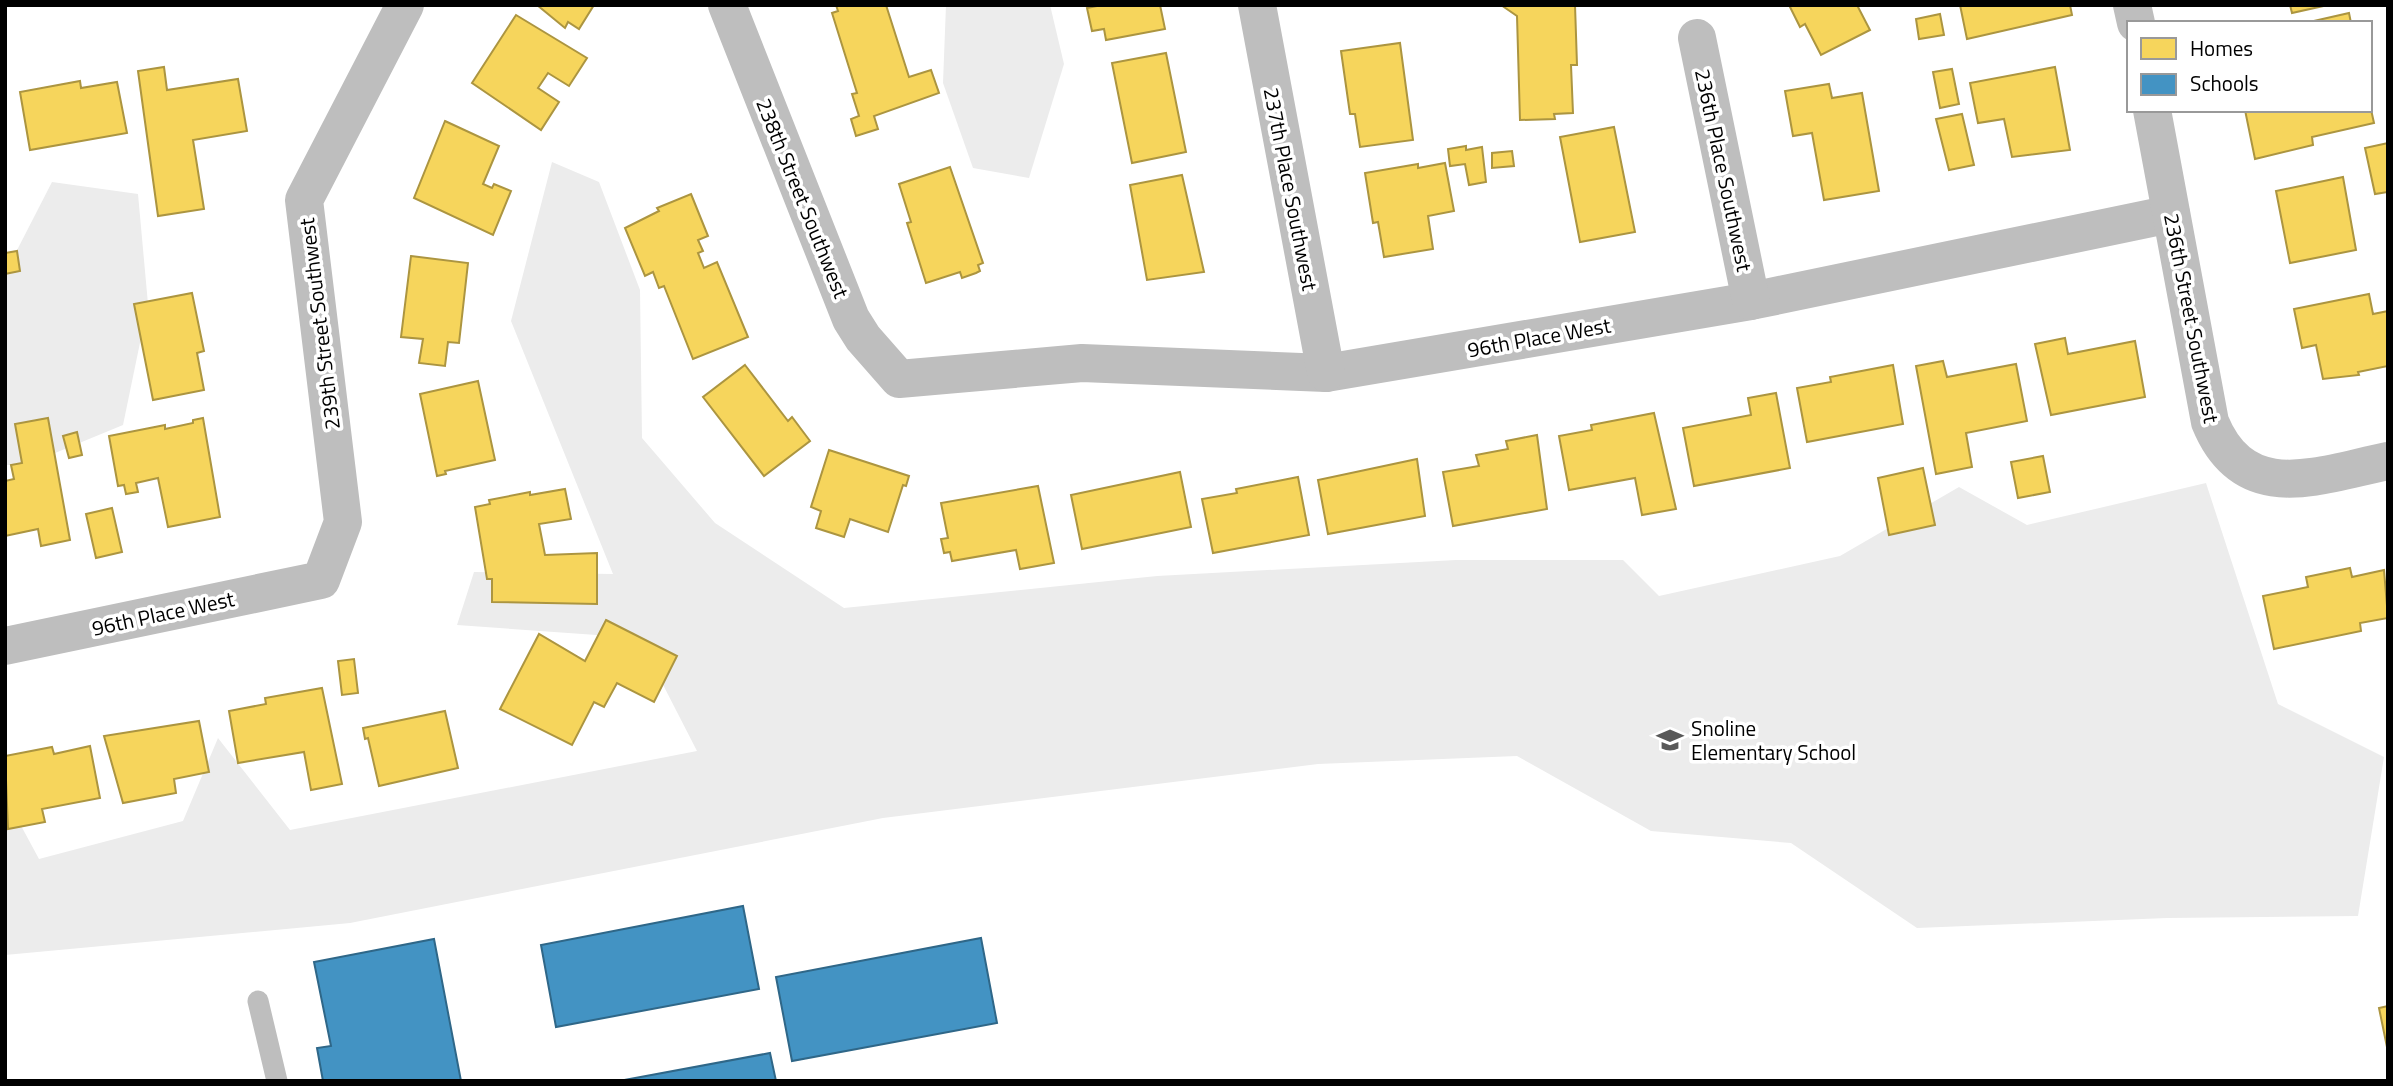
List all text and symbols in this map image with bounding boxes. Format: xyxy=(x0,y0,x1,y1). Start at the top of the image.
legend xyxy=(2127,21,2372,112)
text: Homes xyxy=(2190,32,2253,64)
street label: 236th Place Southwest xyxy=(1687,66,1761,275)
text: Schools xyxy=(2190,67,2259,99)
street label: 237th Place Southwest xyxy=(1256,85,1327,294)
street label: 238th Street Southwest xyxy=(748,93,858,303)
street label: 236th Street Southwest xyxy=(2156,210,2228,426)
street label: 239th Street Southwest xyxy=(290,216,348,432)
street label: 96th Place West xyxy=(1465,309,1614,365)
street label: 96th Place West xyxy=(89,582,238,644)
place label: Snoline Elementary School xyxy=(1691,712,1856,768)
school or university icon: Snoline Elementary School xyxy=(1655,725,1685,755)

